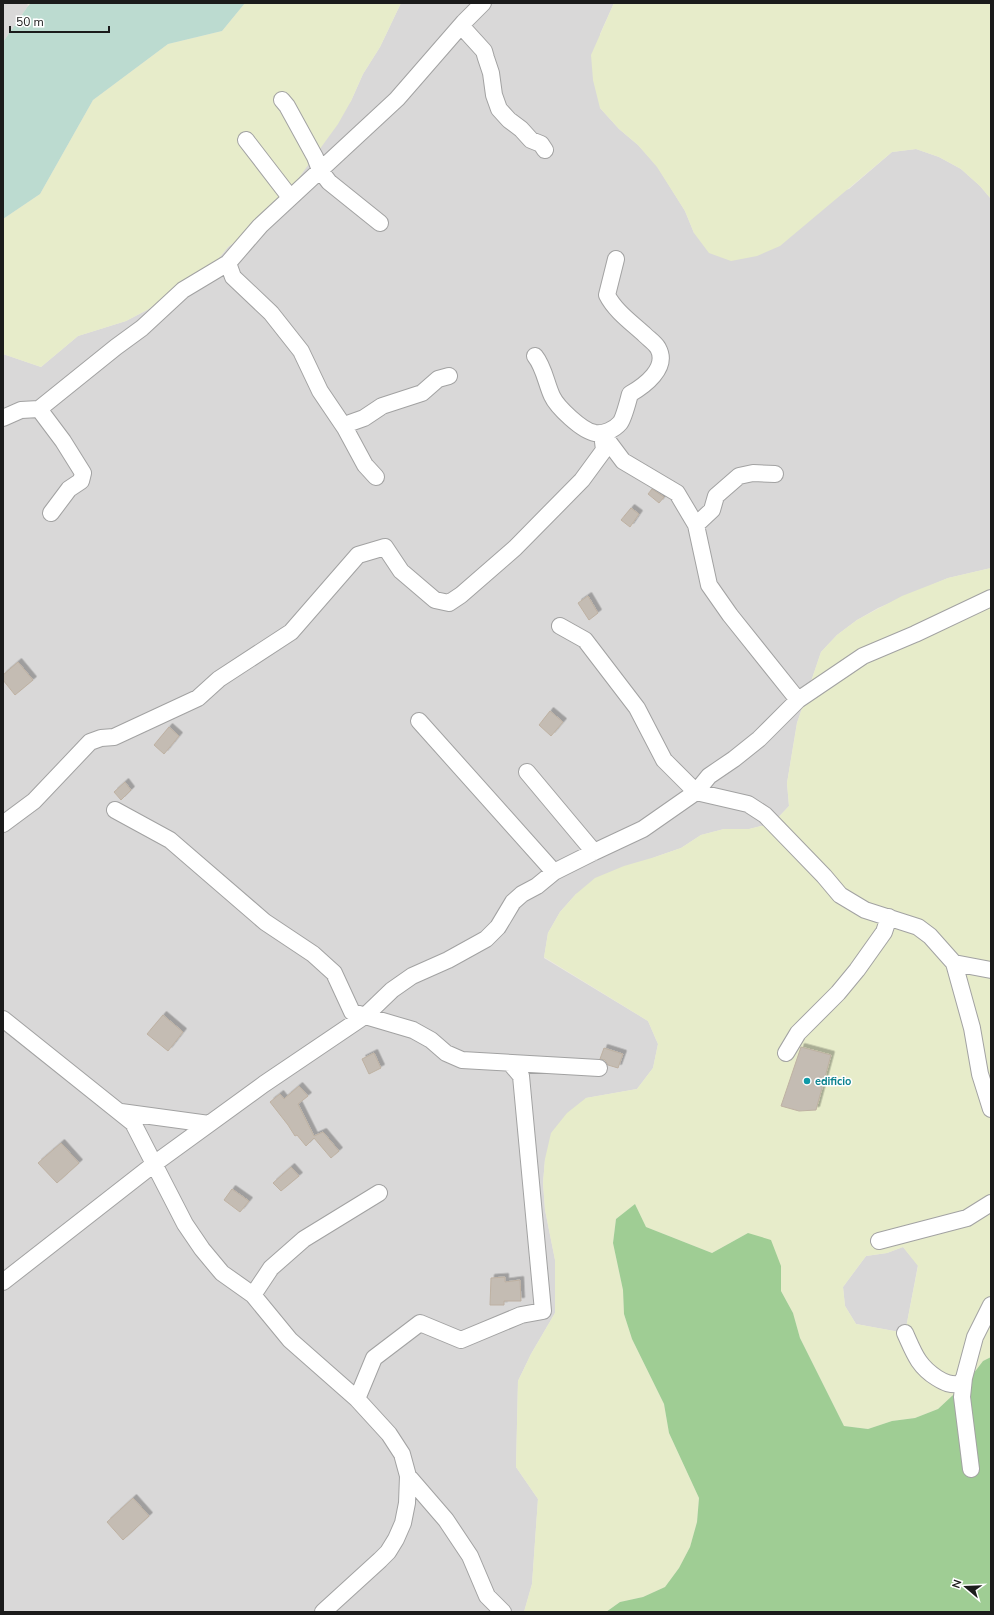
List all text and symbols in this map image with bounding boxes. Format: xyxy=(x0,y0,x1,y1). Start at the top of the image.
scale bar xyxy=(10,8,109,34)
text: 50 m xyxy=(16,14,44,30)
place label: edificio xyxy=(815,1074,851,1089)
marker: edificio xyxy=(802,1076,812,1086)
north arrow xyxy=(946,1567,986,1607)
text: N xyxy=(949,1578,965,1590)

